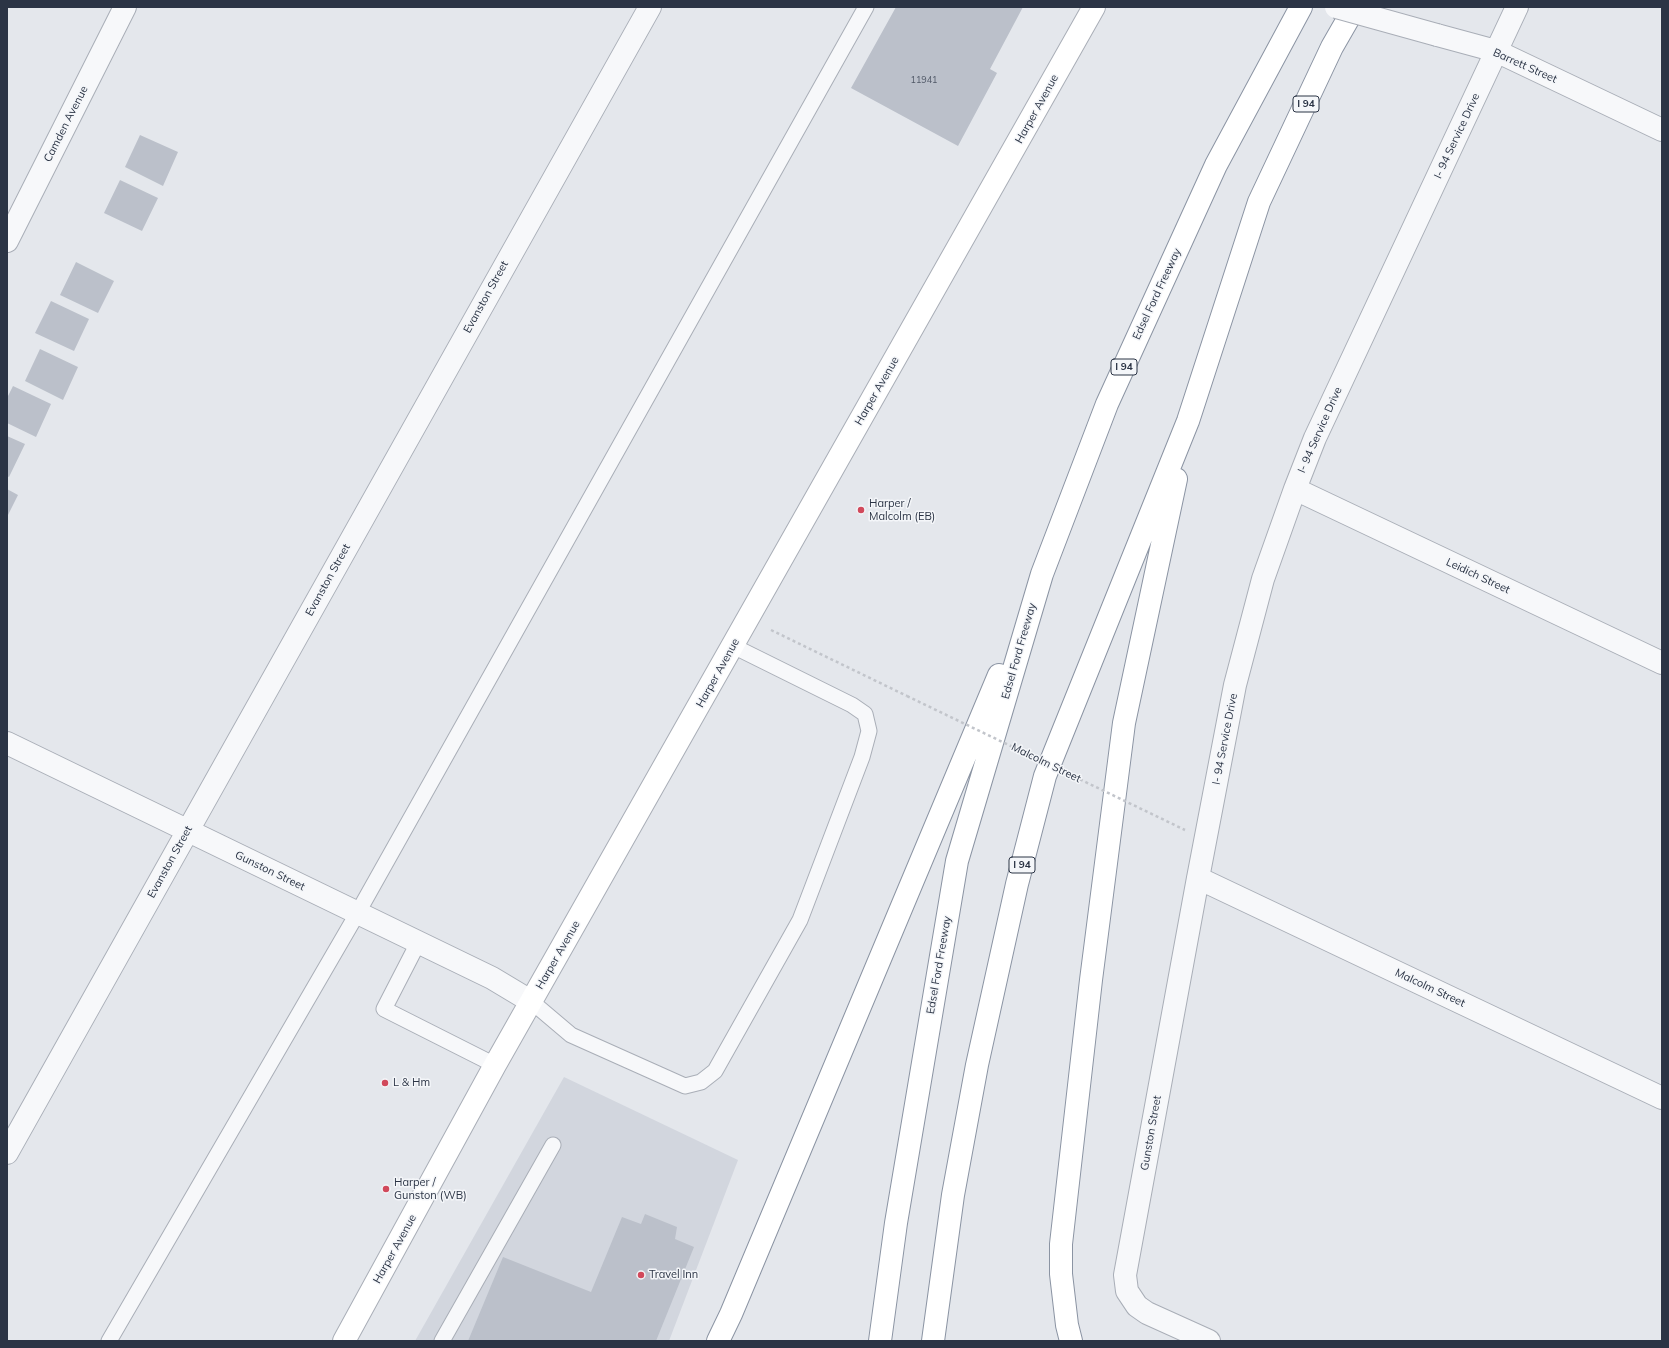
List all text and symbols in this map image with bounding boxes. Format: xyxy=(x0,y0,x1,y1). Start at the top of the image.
street label: Barrett Street xyxy=(1491,46,1559,86)
street label: Harper Avenue xyxy=(1013,72,1061,146)
house number: 11941 xyxy=(911,75,937,85)
street label: Camden Avenue xyxy=(41,84,91,164)
street label: I- 94 Service Drive xyxy=(1431,91,1483,181)
road number: I 94 xyxy=(1293,96,1319,112)
street label: Edsel Ford Freeway xyxy=(1130,246,1184,342)
street label: Evanston Street xyxy=(461,259,511,335)
street label: Harper Avenue xyxy=(852,354,902,428)
road number: I 94 xyxy=(1111,359,1137,375)
street label: I- 94 Service Drive xyxy=(1295,385,1345,475)
place label: Harper / Malcolm (EB) xyxy=(869,497,935,523)
marker: Harper / Malcolm (EB) xyxy=(856,505,866,515)
street label: Evanston Street xyxy=(303,542,353,618)
street label: Leidich Street xyxy=(1444,555,1512,597)
street label: Edsel Ford Freeway xyxy=(999,601,1039,701)
street label: Harper Avenue xyxy=(694,636,742,710)
street label: I- 94 Service Drive xyxy=(1210,692,1240,786)
street label: Malcolm Street xyxy=(1009,740,1083,786)
street label: Evanston Street xyxy=(145,824,195,900)
street label: Gunston Street xyxy=(233,848,307,894)
road number: I 94 xyxy=(1009,857,1035,873)
street label: Edsel Ford Freeway xyxy=(924,915,954,1015)
street label: Harper Avenue xyxy=(533,918,583,992)
street label: Malcolm Street xyxy=(1393,966,1467,1010)
place label: L & Hm xyxy=(393,1076,430,1090)
marker: L & Hm xyxy=(380,1078,390,1088)
street label: Gunston Street xyxy=(1138,1094,1164,1172)
place label: Harper / Gunston (WB) xyxy=(394,1176,467,1202)
marker: Harper / Gunston (WB) xyxy=(381,1184,391,1194)
street label: Harper Avenue xyxy=(371,1212,419,1286)
place label: Travel Inn xyxy=(649,1268,698,1282)
marker: Travel Inn xyxy=(636,1270,646,1280)

